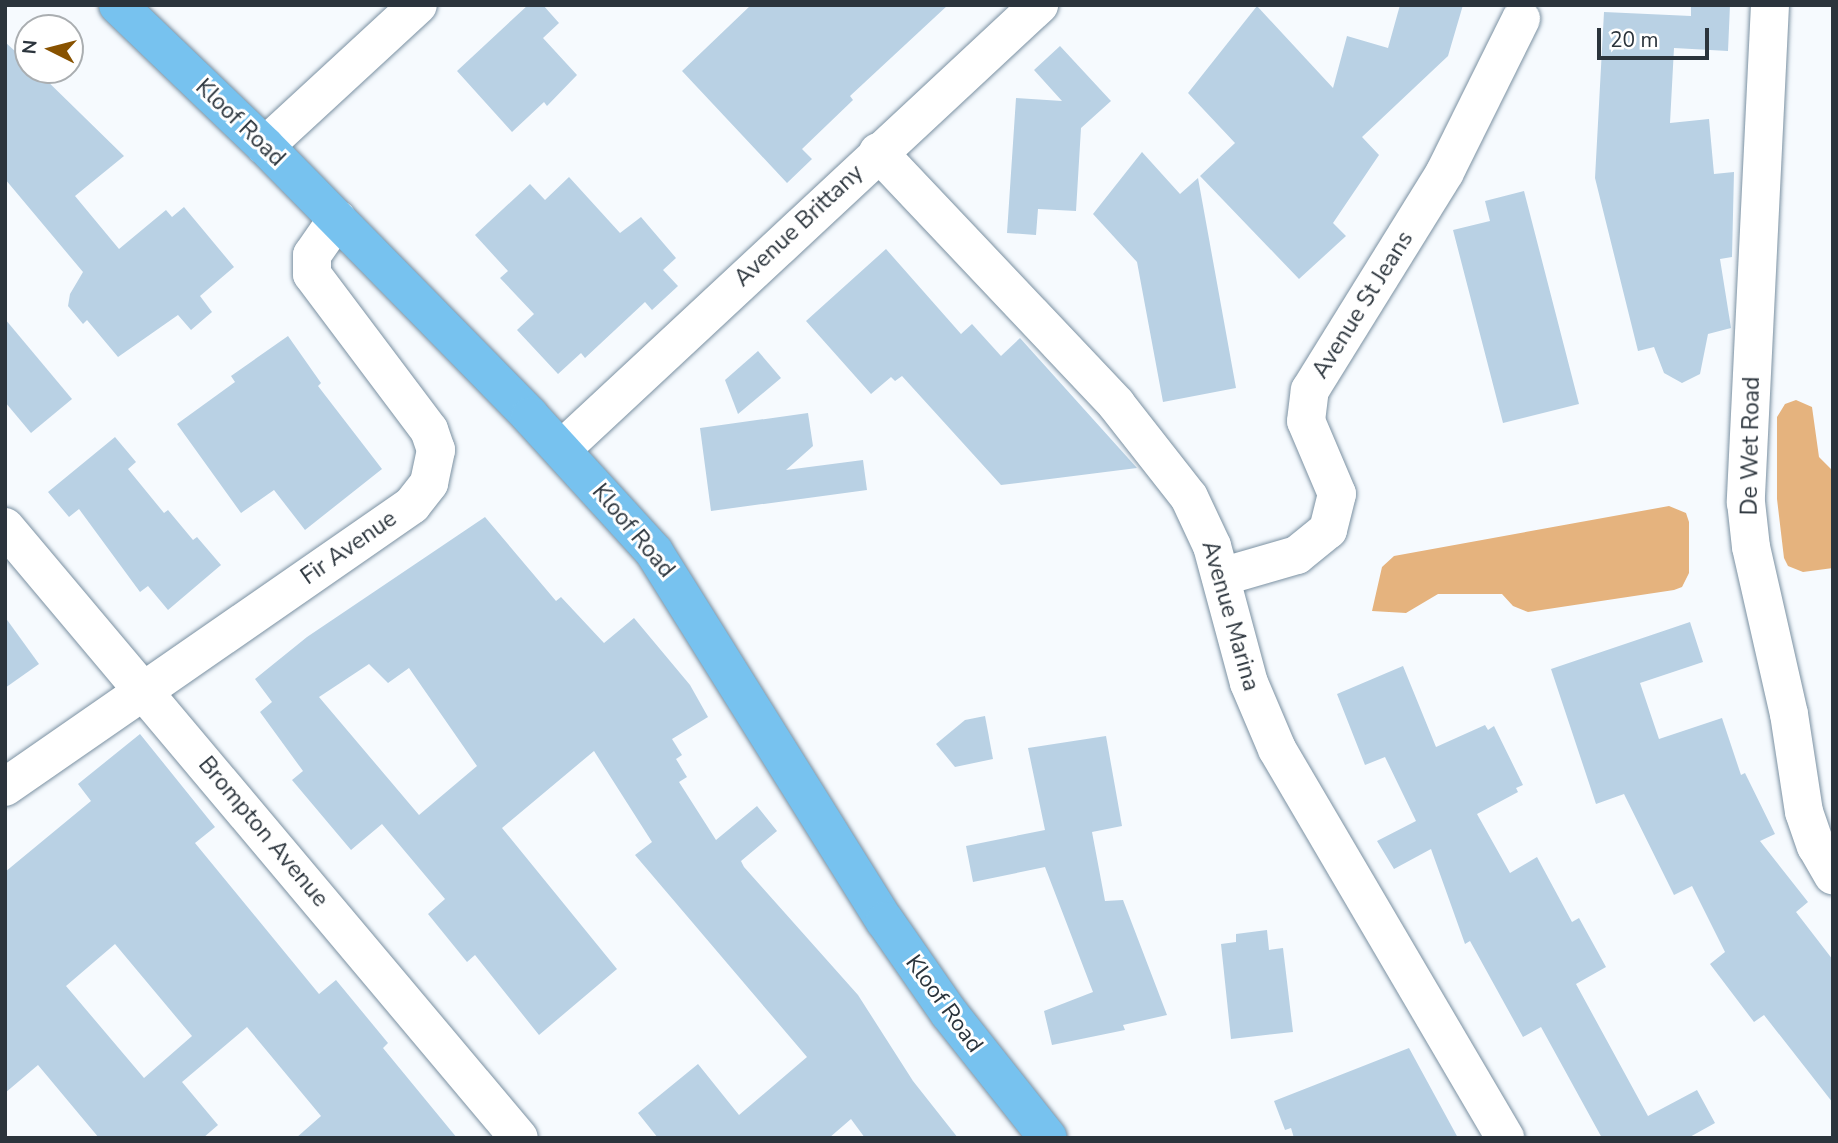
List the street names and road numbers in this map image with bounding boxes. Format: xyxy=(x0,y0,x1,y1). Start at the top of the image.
street label: Kloof Road xyxy=(190,74,290,172)
street label: Avenue Brittany xyxy=(729,159,869,293)
street label: Avenue St Jeans xyxy=(1307,226,1419,384)
street label: De Wet Road xyxy=(1736,376,1766,516)
street label: Kloof Road xyxy=(586,479,680,583)
street label: Fir Avenue xyxy=(296,505,402,591)
street label: Avenue Marina xyxy=(1195,538,1265,694)
street label: Brompton Avenue xyxy=(192,751,334,913)
street label: Kloof Road xyxy=(899,950,989,1058)

